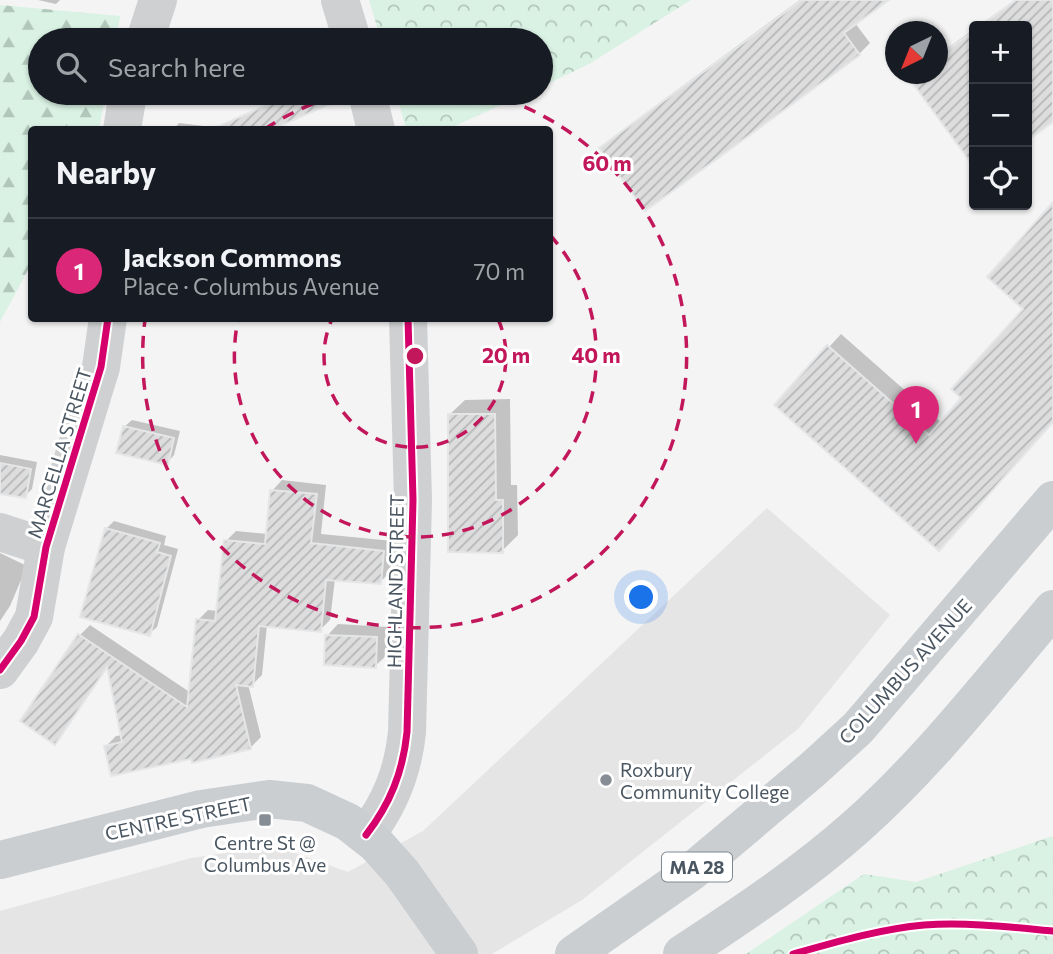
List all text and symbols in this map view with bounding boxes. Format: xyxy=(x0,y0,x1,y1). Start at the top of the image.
north arrow xyxy=(885,21,948,84)
map controls xyxy=(969,21,1032,210)
button: + xyxy=(969,21,1032,84)
search box xyxy=(28,28,553,105)
icon: search xyxy=(52,48,90,86)
text: Search here xyxy=(108,51,246,82)
button: − xyxy=(969,84,1032,147)
button: locate xyxy=(969,147,1032,210)
text: 60 m xyxy=(582,150,632,175)
text: Nearby xyxy=(56,153,156,190)
text: Jackson Commons xyxy=(123,241,342,272)
text: 1 xyxy=(74,257,84,285)
text: 70 m xyxy=(473,257,525,285)
text: Place · Columbus Avenue xyxy=(123,272,379,300)
text: 20 m xyxy=(482,342,530,367)
text: 40 m xyxy=(571,342,621,367)
centre of rings xyxy=(403,344,427,368)
street label: MARCELLA STREET xyxy=(22,365,96,541)
pin: 1 xyxy=(893,386,939,444)
street label: HIGHLAND STREET xyxy=(382,494,408,668)
your location xyxy=(624,580,658,614)
street label: COLUMBUS AVENUE xyxy=(834,594,976,748)
place label: Roxbury Community College xyxy=(620,758,789,803)
marker: Roxbury Community College xyxy=(598,772,614,788)
street label: CENTRE STREET xyxy=(103,791,253,845)
marker: Centre St @ Columbus Ave xyxy=(257,812,273,828)
place label: Centre St @ Columbus Ave xyxy=(204,831,326,876)
road number: MA 28 xyxy=(662,852,732,882)

